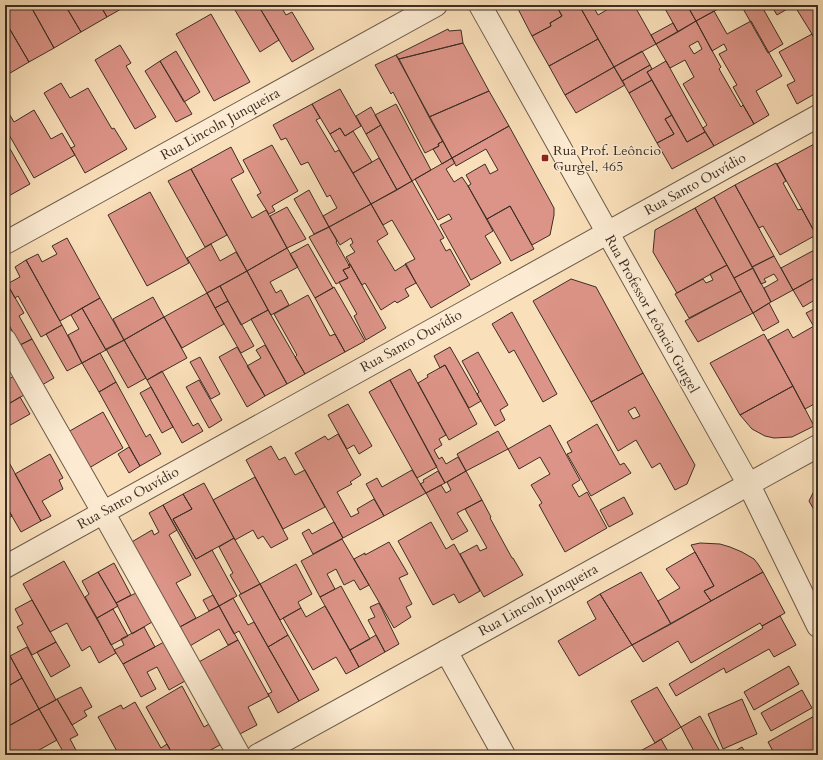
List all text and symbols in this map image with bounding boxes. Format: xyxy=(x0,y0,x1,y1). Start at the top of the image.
street label: Rua Lincoln Junqueira xyxy=(157,83,283,165)
place label: Rua Prof. Leôncio Gurgel, 465 xyxy=(553,141,661,176)
street label: Rua Santo Ouvídio xyxy=(641,148,750,220)
marker: Rua Prof. Leôncio Gurgel, 465 xyxy=(540,153,550,163)
street label: Rua Professor Leôncio Gurgel xyxy=(600,231,704,397)
street label: Rua Santo Ouvídio xyxy=(357,305,466,377)
street label: Rua Santo Ouvídio xyxy=(74,462,183,534)
street label: Rua Lincoln Junqueira xyxy=(475,559,601,641)

